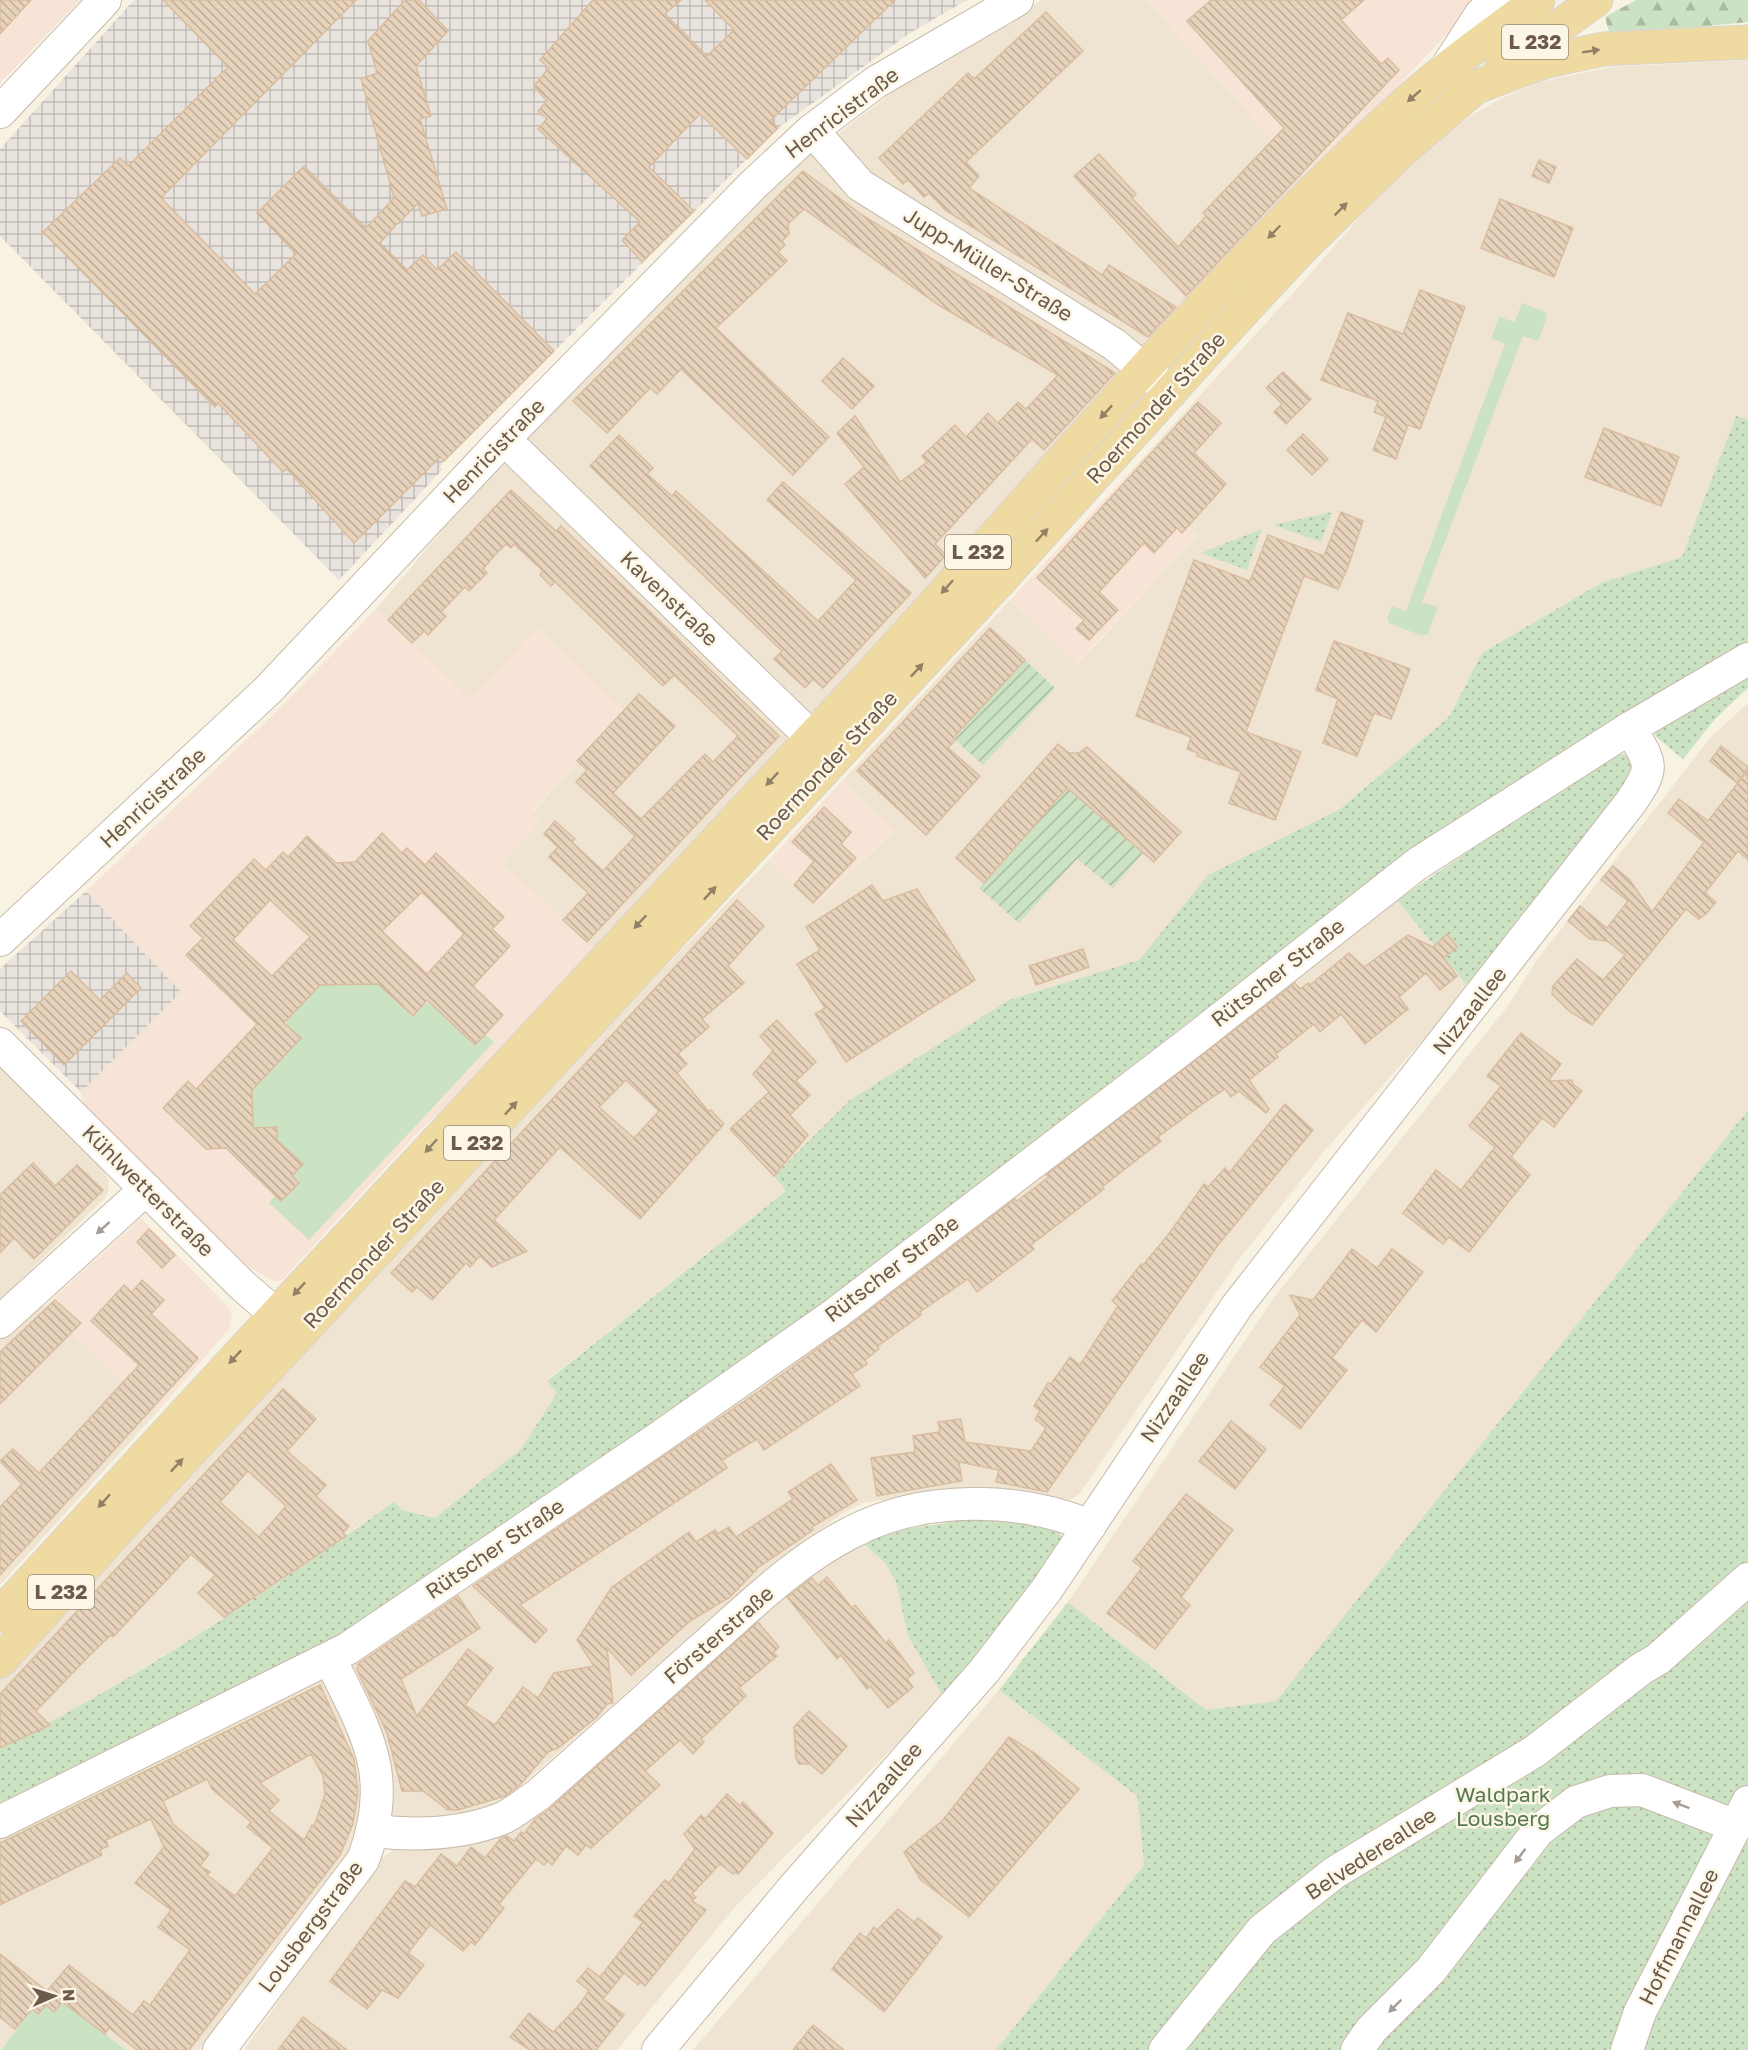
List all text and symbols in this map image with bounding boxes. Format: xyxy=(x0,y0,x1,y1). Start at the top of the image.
road number: L 232 xyxy=(1502,25,1568,59)
one-way arrow xyxy=(1582,46,1601,55)
street label: Henricistraße xyxy=(779,61,903,163)
one-way arrow xyxy=(1407,89,1422,102)
street label: Jupp-Müller-Straße xyxy=(899,201,1078,327)
one-way arrow xyxy=(1334,202,1348,216)
one-way arrow xyxy=(1268,225,1282,239)
street label: Roermonder Straße xyxy=(1080,326,1230,489)
street label: Henricistraße xyxy=(437,392,550,508)
one-way arrow xyxy=(1100,404,1113,419)
one-way arrow xyxy=(1035,528,1048,543)
road number: L 232 xyxy=(945,535,1011,569)
street label: Kavenstraße xyxy=(615,545,724,651)
one-way arrow xyxy=(941,579,954,594)
one-way arrow xyxy=(910,663,924,677)
street label: Roermonder Straße xyxy=(750,685,902,846)
street label: Henricistraße xyxy=(94,741,211,853)
one-way arrow xyxy=(766,772,780,786)
one-way arrow xyxy=(703,885,717,900)
street label: Rütscher Straße xyxy=(1206,912,1349,1032)
one-way arrow xyxy=(633,915,647,929)
street label: Nizzaallee xyxy=(1427,961,1512,1060)
one-way arrow xyxy=(503,1101,517,1115)
street label: Kühlwetterstraße xyxy=(77,1119,220,1262)
road number: L 232 xyxy=(444,1126,510,1160)
one-way arrow xyxy=(424,1138,438,1153)
street label: Roermonder Straße xyxy=(297,1173,449,1334)
street label: Rütscher Straße xyxy=(819,1209,964,1327)
one-way arrow xyxy=(96,1221,111,1234)
one-way arrow xyxy=(293,1281,306,1296)
street label: Nizzaallee xyxy=(1134,1346,1214,1447)
one-way arrow xyxy=(229,1350,243,1364)
one-way arrow xyxy=(170,1458,184,1473)
street label: Rütscher Straße xyxy=(420,1492,569,1604)
one-way arrow xyxy=(97,1494,111,1509)
road number: L 232 xyxy=(28,1575,94,1609)
street label: Försterstraße xyxy=(658,1580,778,1689)
street label: Nizzaallee xyxy=(839,1736,927,1832)
park label: Waldpark Lousberg xyxy=(1455,1781,1551,1831)
one-way arrow xyxy=(1672,1799,1690,1809)
street label: Belvedereallee xyxy=(1300,1801,1441,1905)
one-way arrow xyxy=(1513,1848,1526,1864)
street label: Lousbergstraße xyxy=(252,1856,368,1997)
street label: Hoffmannallee xyxy=(1633,1864,1724,2009)
north arrow xyxy=(24,1966,84,2026)
text: N xyxy=(59,1989,79,2002)
one-way arrow xyxy=(1389,1998,1403,2012)

